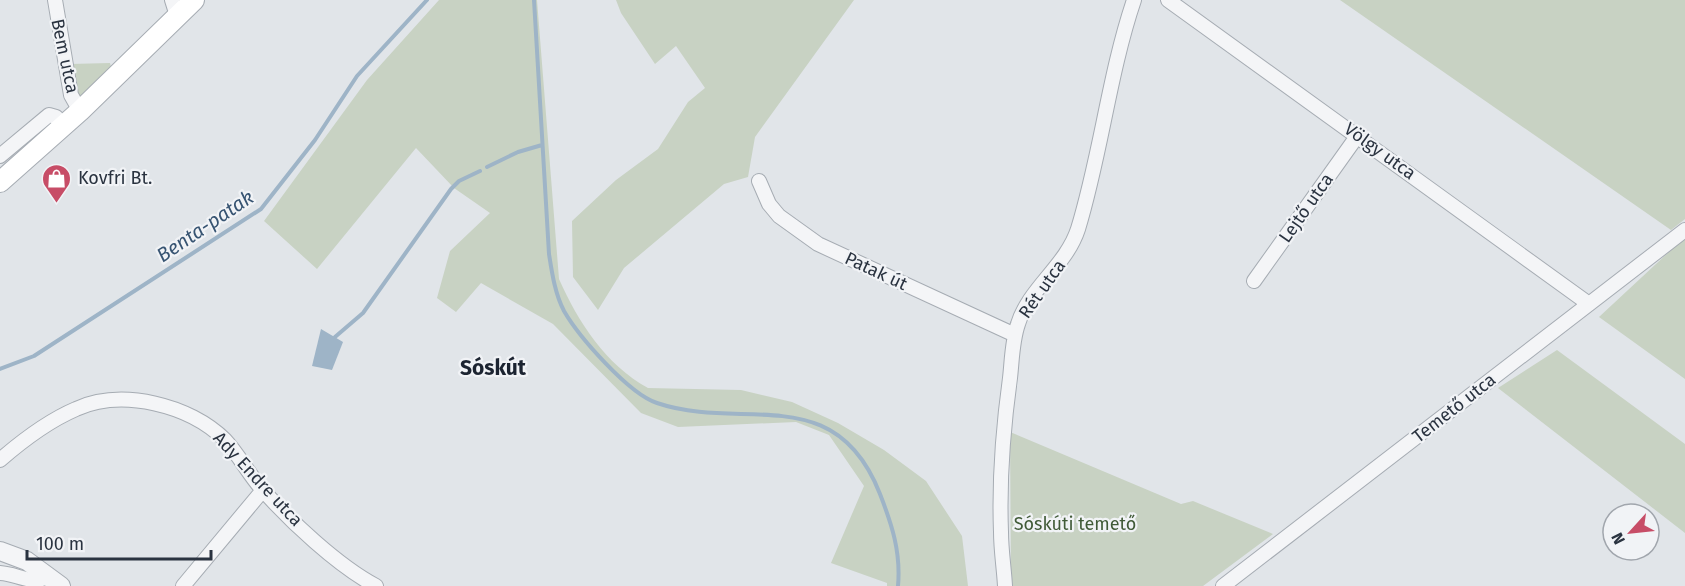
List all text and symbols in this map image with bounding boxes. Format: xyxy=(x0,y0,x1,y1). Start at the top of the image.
street label: Bem utca xyxy=(46,17,84,95)
street label: Völgy utca xyxy=(1340,118,1420,184)
shop icon: Kovfri Bt. xyxy=(41,162,73,204)
place label: Kovfri Bt. xyxy=(78,167,152,189)
street label: Lejtő utca xyxy=(1274,169,1338,247)
water label: Benta-patak xyxy=(152,185,258,267)
street label: Patak út xyxy=(841,247,911,295)
street label: Rét utca xyxy=(1014,255,1070,323)
district label: Sóskút xyxy=(460,355,527,381)
street label: Temető utca xyxy=(1408,369,1500,447)
street label: Ady Endre utca xyxy=(209,427,307,531)
north arrow xyxy=(1601,502,1661,562)
park label: Sóskúti temető xyxy=(1014,513,1136,535)
scale bar xyxy=(27,523,212,561)
text: N xyxy=(1607,530,1629,548)
text: 100 m xyxy=(36,533,84,555)

